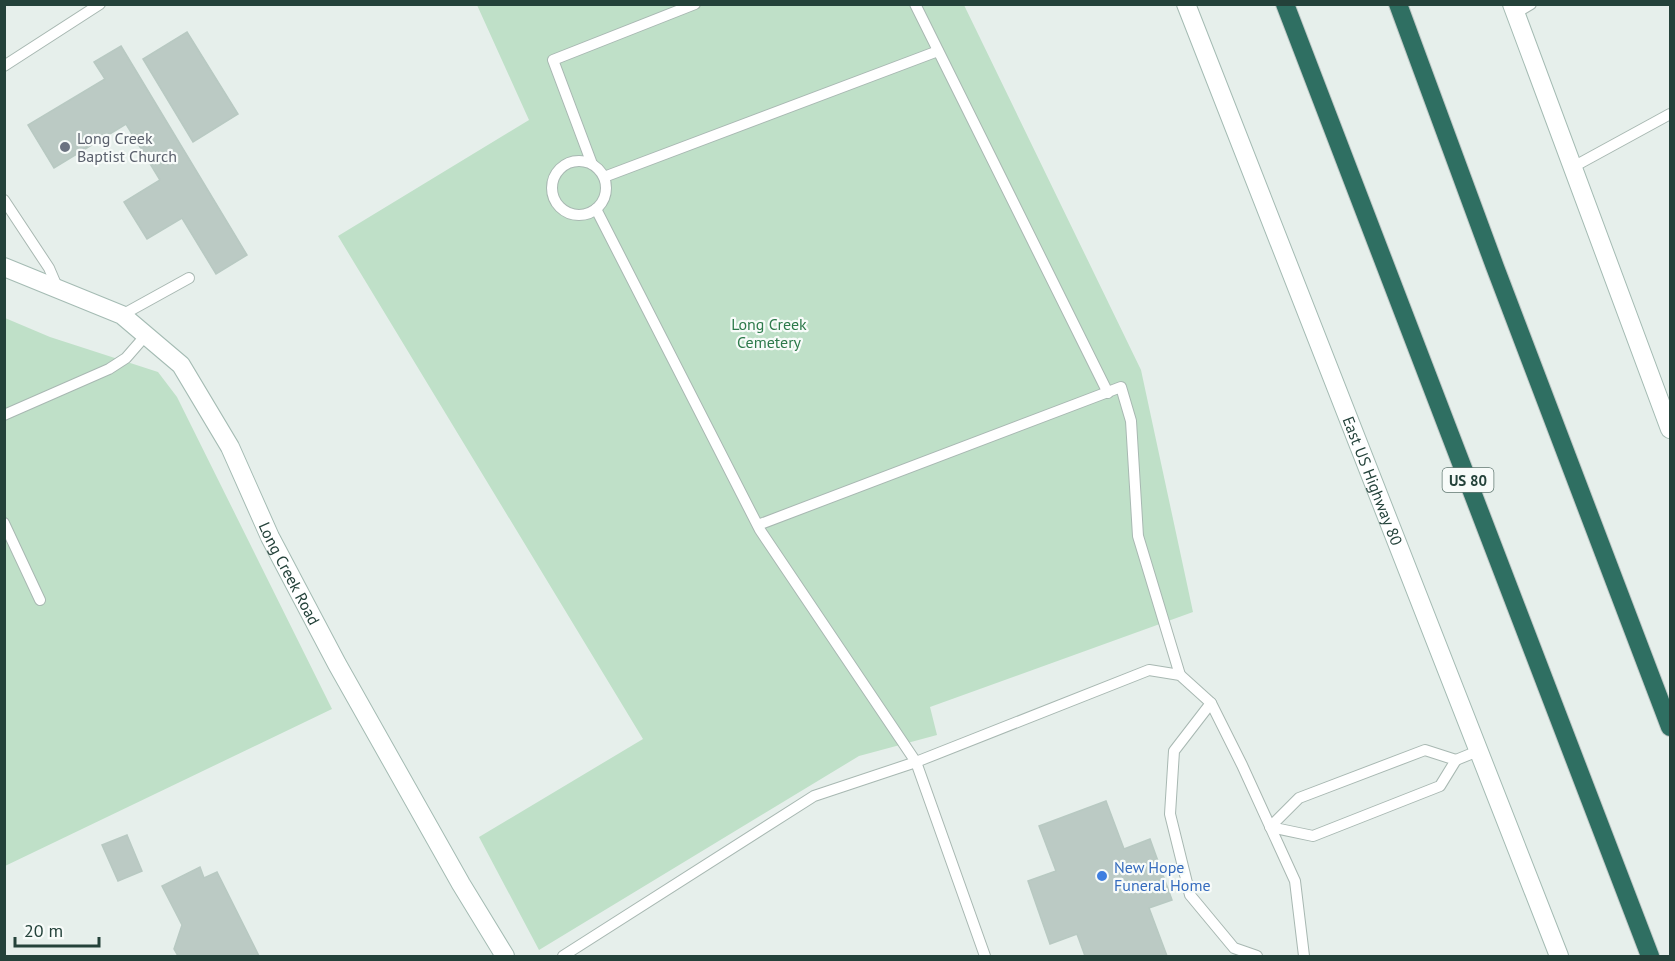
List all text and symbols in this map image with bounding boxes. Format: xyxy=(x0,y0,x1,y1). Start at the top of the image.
place label: Long Creek Baptist Church xyxy=(77,128,177,166)
marker: Long Creek Baptist Church xyxy=(58,140,72,154)
park label: Long Creek Cemetery xyxy=(731,314,807,352)
street label: East US Highway 80 xyxy=(1338,413,1407,548)
road number: US 80 xyxy=(1442,468,1494,492)
street label: Long Creek Road xyxy=(255,519,325,628)
place label: New Hope Funeral Home xyxy=(1114,857,1211,895)
marker: New Hope Funeral Home xyxy=(1095,869,1109,883)
scale bar xyxy=(15,910,99,948)
text: 20 m xyxy=(24,919,63,942)

